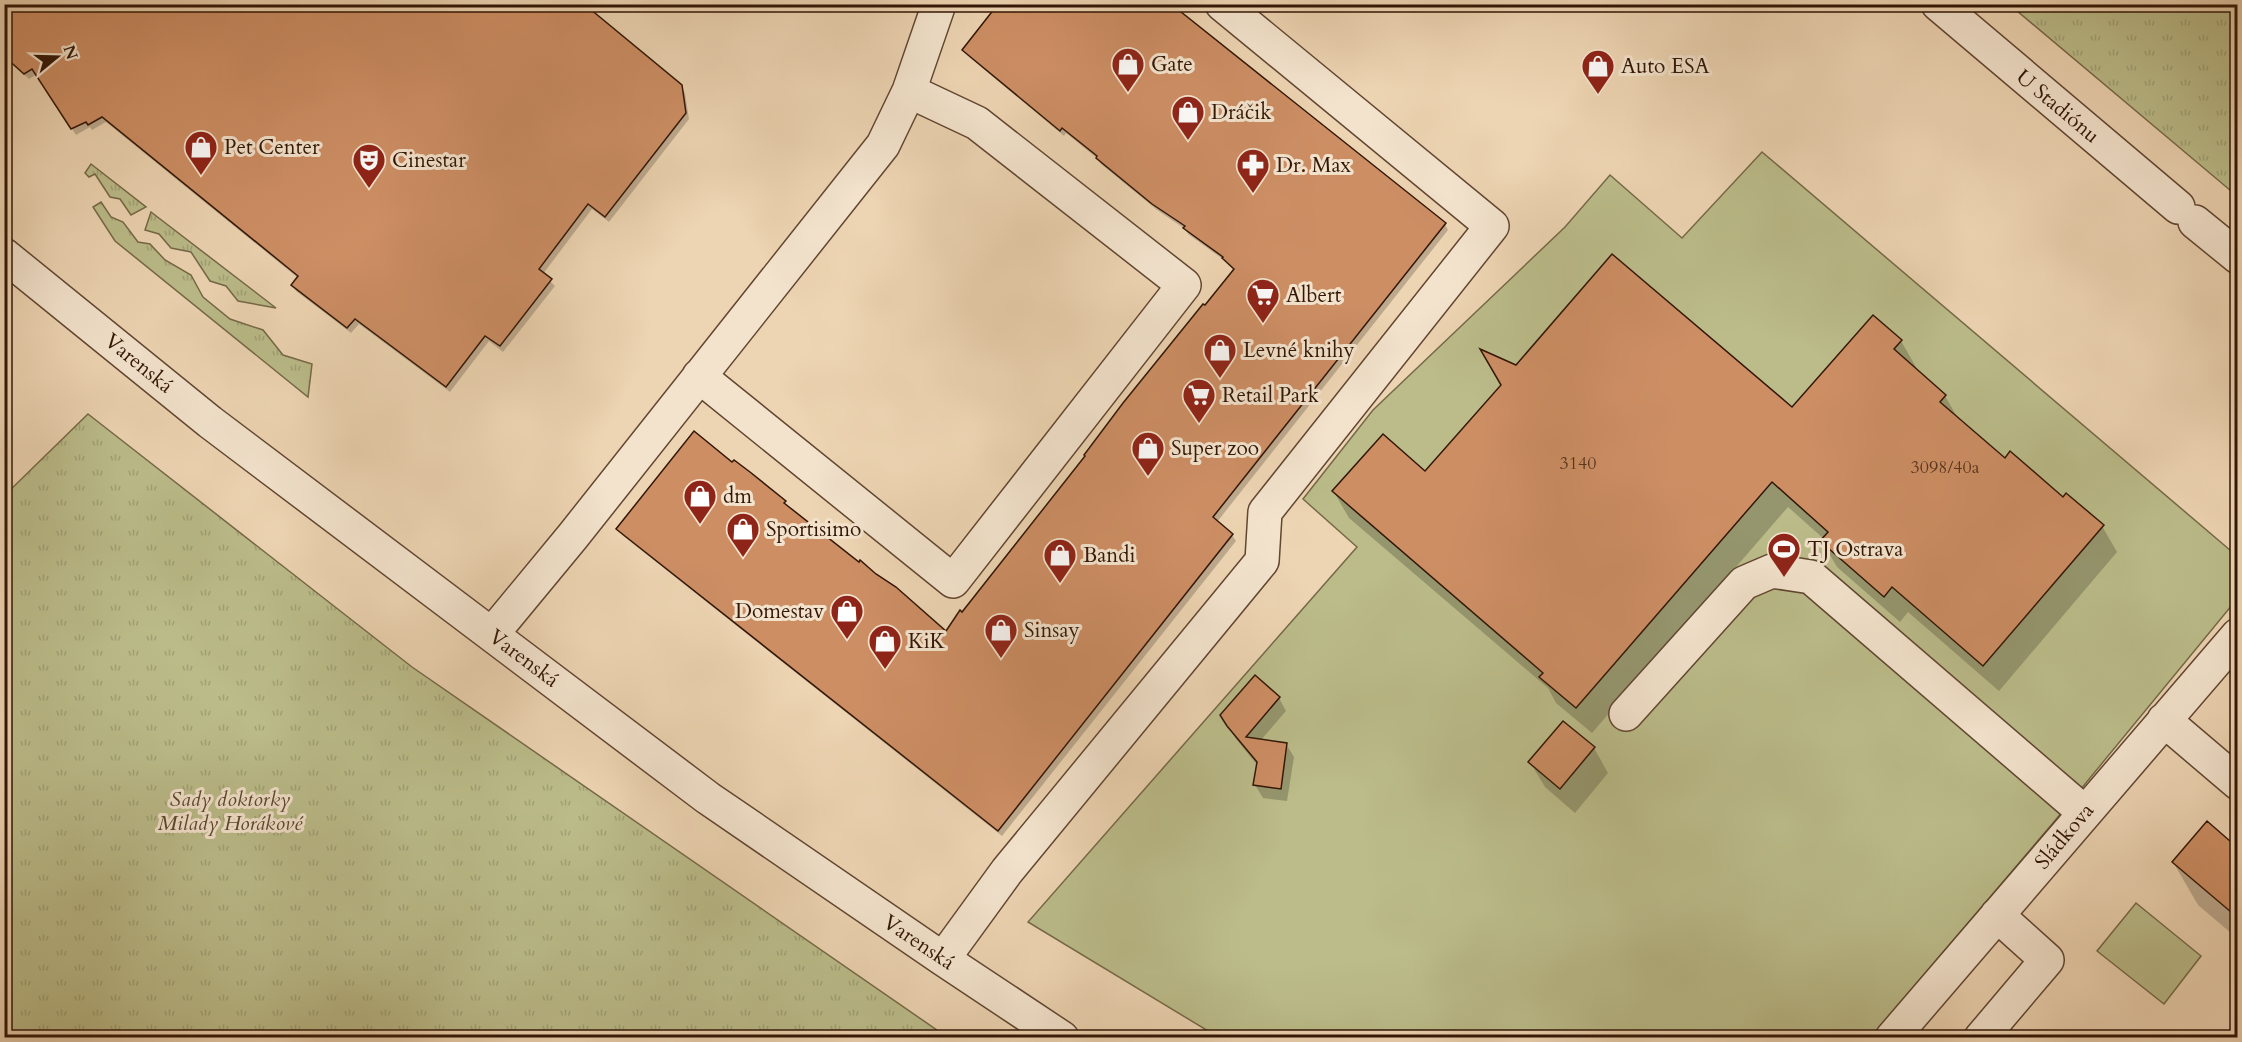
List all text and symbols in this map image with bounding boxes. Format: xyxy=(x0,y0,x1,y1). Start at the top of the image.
north arrow xyxy=(27,27,87,87)
text: N xyxy=(58,42,83,63)
shop icon: Gate xyxy=(1110,46,1146,93)
shop icon: Auto ESA xyxy=(1580,48,1616,95)
place label: Gate xyxy=(1151,50,1193,79)
place label: Auto ESA xyxy=(1621,52,1710,81)
street label: U Stadiónu xyxy=(2010,63,2106,150)
shop icon: Dráčik xyxy=(1170,94,1206,141)
place label: Dráčik xyxy=(1211,98,1272,127)
shop icon: Pet Center xyxy=(183,129,219,176)
place label: Pet Center xyxy=(224,133,320,162)
theatre icon: Cinestar xyxy=(351,142,387,189)
place label: Cinestar xyxy=(392,146,466,175)
pharmacy icon: Dr. Max xyxy=(1235,147,1271,194)
place label: Dr. Max xyxy=(1276,151,1352,180)
supermarket icon: Albert xyxy=(1245,277,1281,324)
place label: Albert xyxy=(1286,281,1342,310)
street label: Varenská xyxy=(98,327,179,400)
shop icon: Levné knihy xyxy=(1202,332,1238,379)
place label: Levné knihy xyxy=(1243,336,1355,365)
supermarket icon: Retail Park xyxy=(1181,377,1217,424)
place label: Retail Park xyxy=(1222,381,1320,410)
shop icon: Super zoo xyxy=(1130,430,1166,477)
place label: Super zoo xyxy=(1171,434,1259,463)
house number: 3140 xyxy=(1560,451,1596,476)
house number: 3098/40a xyxy=(1911,455,1980,480)
shop icon: dm xyxy=(682,478,718,525)
place label: dm xyxy=(723,482,752,511)
shop icon: Sportisimo xyxy=(725,511,761,558)
place label: Sportisimo xyxy=(766,515,861,544)
sports icon: TJ Ostrava xyxy=(1766,531,1802,578)
place label: TJ Ostrava xyxy=(1807,535,1903,564)
shop icon: Bandi xyxy=(1042,537,1078,584)
place label: Bandi xyxy=(1083,541,1135,570)
shop icon: Domestav xyxy=(829,593,865,640)
place label: Domestav xyxy=(735,597,824,626)
shop icon: Sinsay xyxy=(983,612,1019,659)
place label: Sinsay xyxy=(1024,616,1080,645)
street label: Varenská xyxy=(483,622,565,694)
shop icon: KiK xyxy=(867,623,903,670)
place label: KiK xyxy=(908,627,946,656)
park label: Sady doktorky Milady Horákové xyxy=(158,785,304,838)
street label: Sládkova xyxy=(2028,797,2101,876)
street label: Varenská xyxy=(877,908,960,977)

